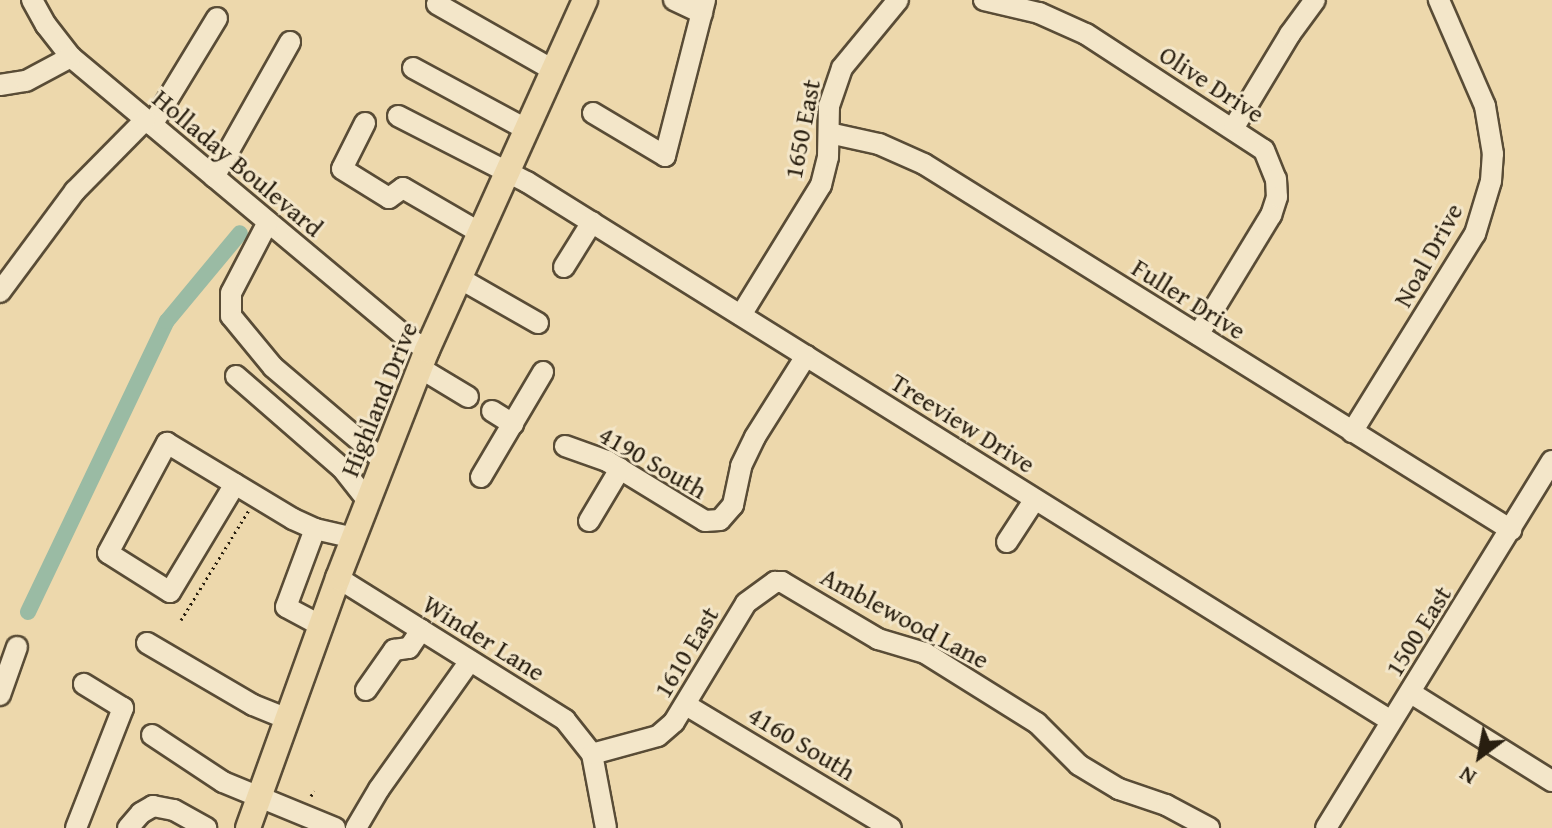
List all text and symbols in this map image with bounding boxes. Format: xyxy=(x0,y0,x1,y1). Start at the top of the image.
street label: Olive Drive xyxy=(1154,39,1270,129)
street label: 1650 East xyxy=(777,77,827,181)
street label: Holladay Boulevard xyxy=(146,83,330,243)
street label: Noal Drive xyxy=(1387,198,1469,312)
street label: Fuller Drive xyxy=(1126,252,1252,346)
street label: Highland Drive xyxy=(334,317,424,481)
street label: Treeview Drive xyxy=(885,366,1041,480)
street label: 4190 South xyxy=(593,419,713,505)
street label: Amblewood Lane xyxy=(816,561,994,675)
street label: 1500 East xyxy=(1378,580,1458,682)
street label: Winder Lane xyxy=(417,588,551,688)
street label: 1610 East xyxy=(647,601,725,703)
street label: 4160 South xyxy=(743,699,861,787)
north arrow xyxy=(1440,716,1520,796)
text: N xyxy=(1453,759,1482,794)

